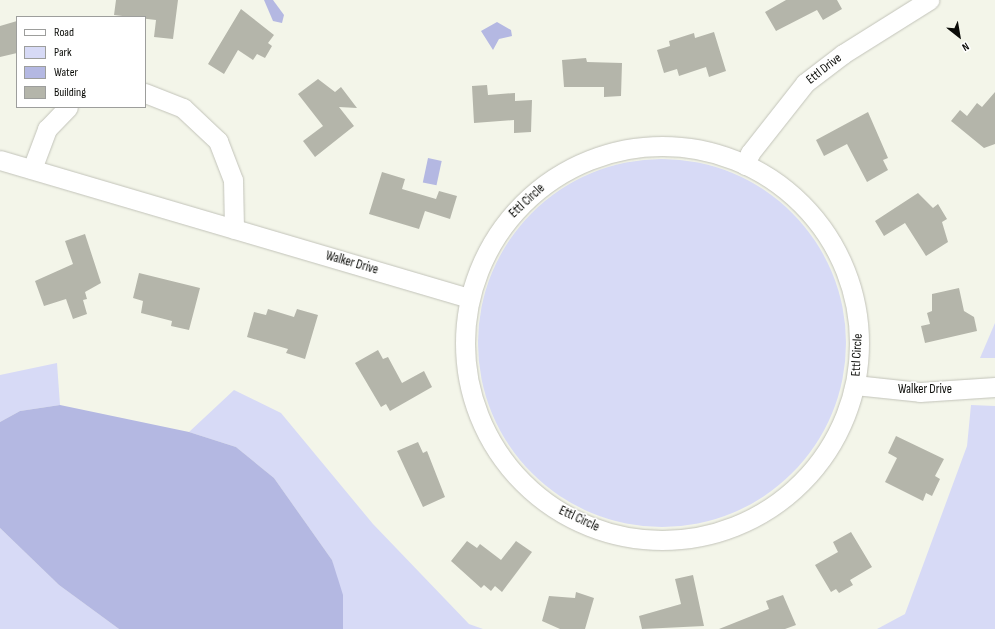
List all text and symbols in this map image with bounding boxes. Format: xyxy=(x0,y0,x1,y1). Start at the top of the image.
legend xyxy=(16,16,146,108)
north arrow xyxy=(939,16,979,56)
text: Road xyxy=(54,25,74,40)
text: N xyxy=(960,40,971,54)
text: Park xyxy=(54,45,72,60)
street label: Ettl Drive xyxy=(803,50,845,88)
text: Water xyxy=(54,65,78,80)
text: Building xyxy=(54,85,86,100)
street label: Ettl Circle xyxy=(506,181,548,221)
street label: Walker Drive xyxy=(324,248,380,278)
street label: Ettl Circle xyxy=(848,333,866,377)
street label: Walker Drive xyxy=(898,381,952,397)
street label: Ettl Circle xyxy=(556,503,602,535)

